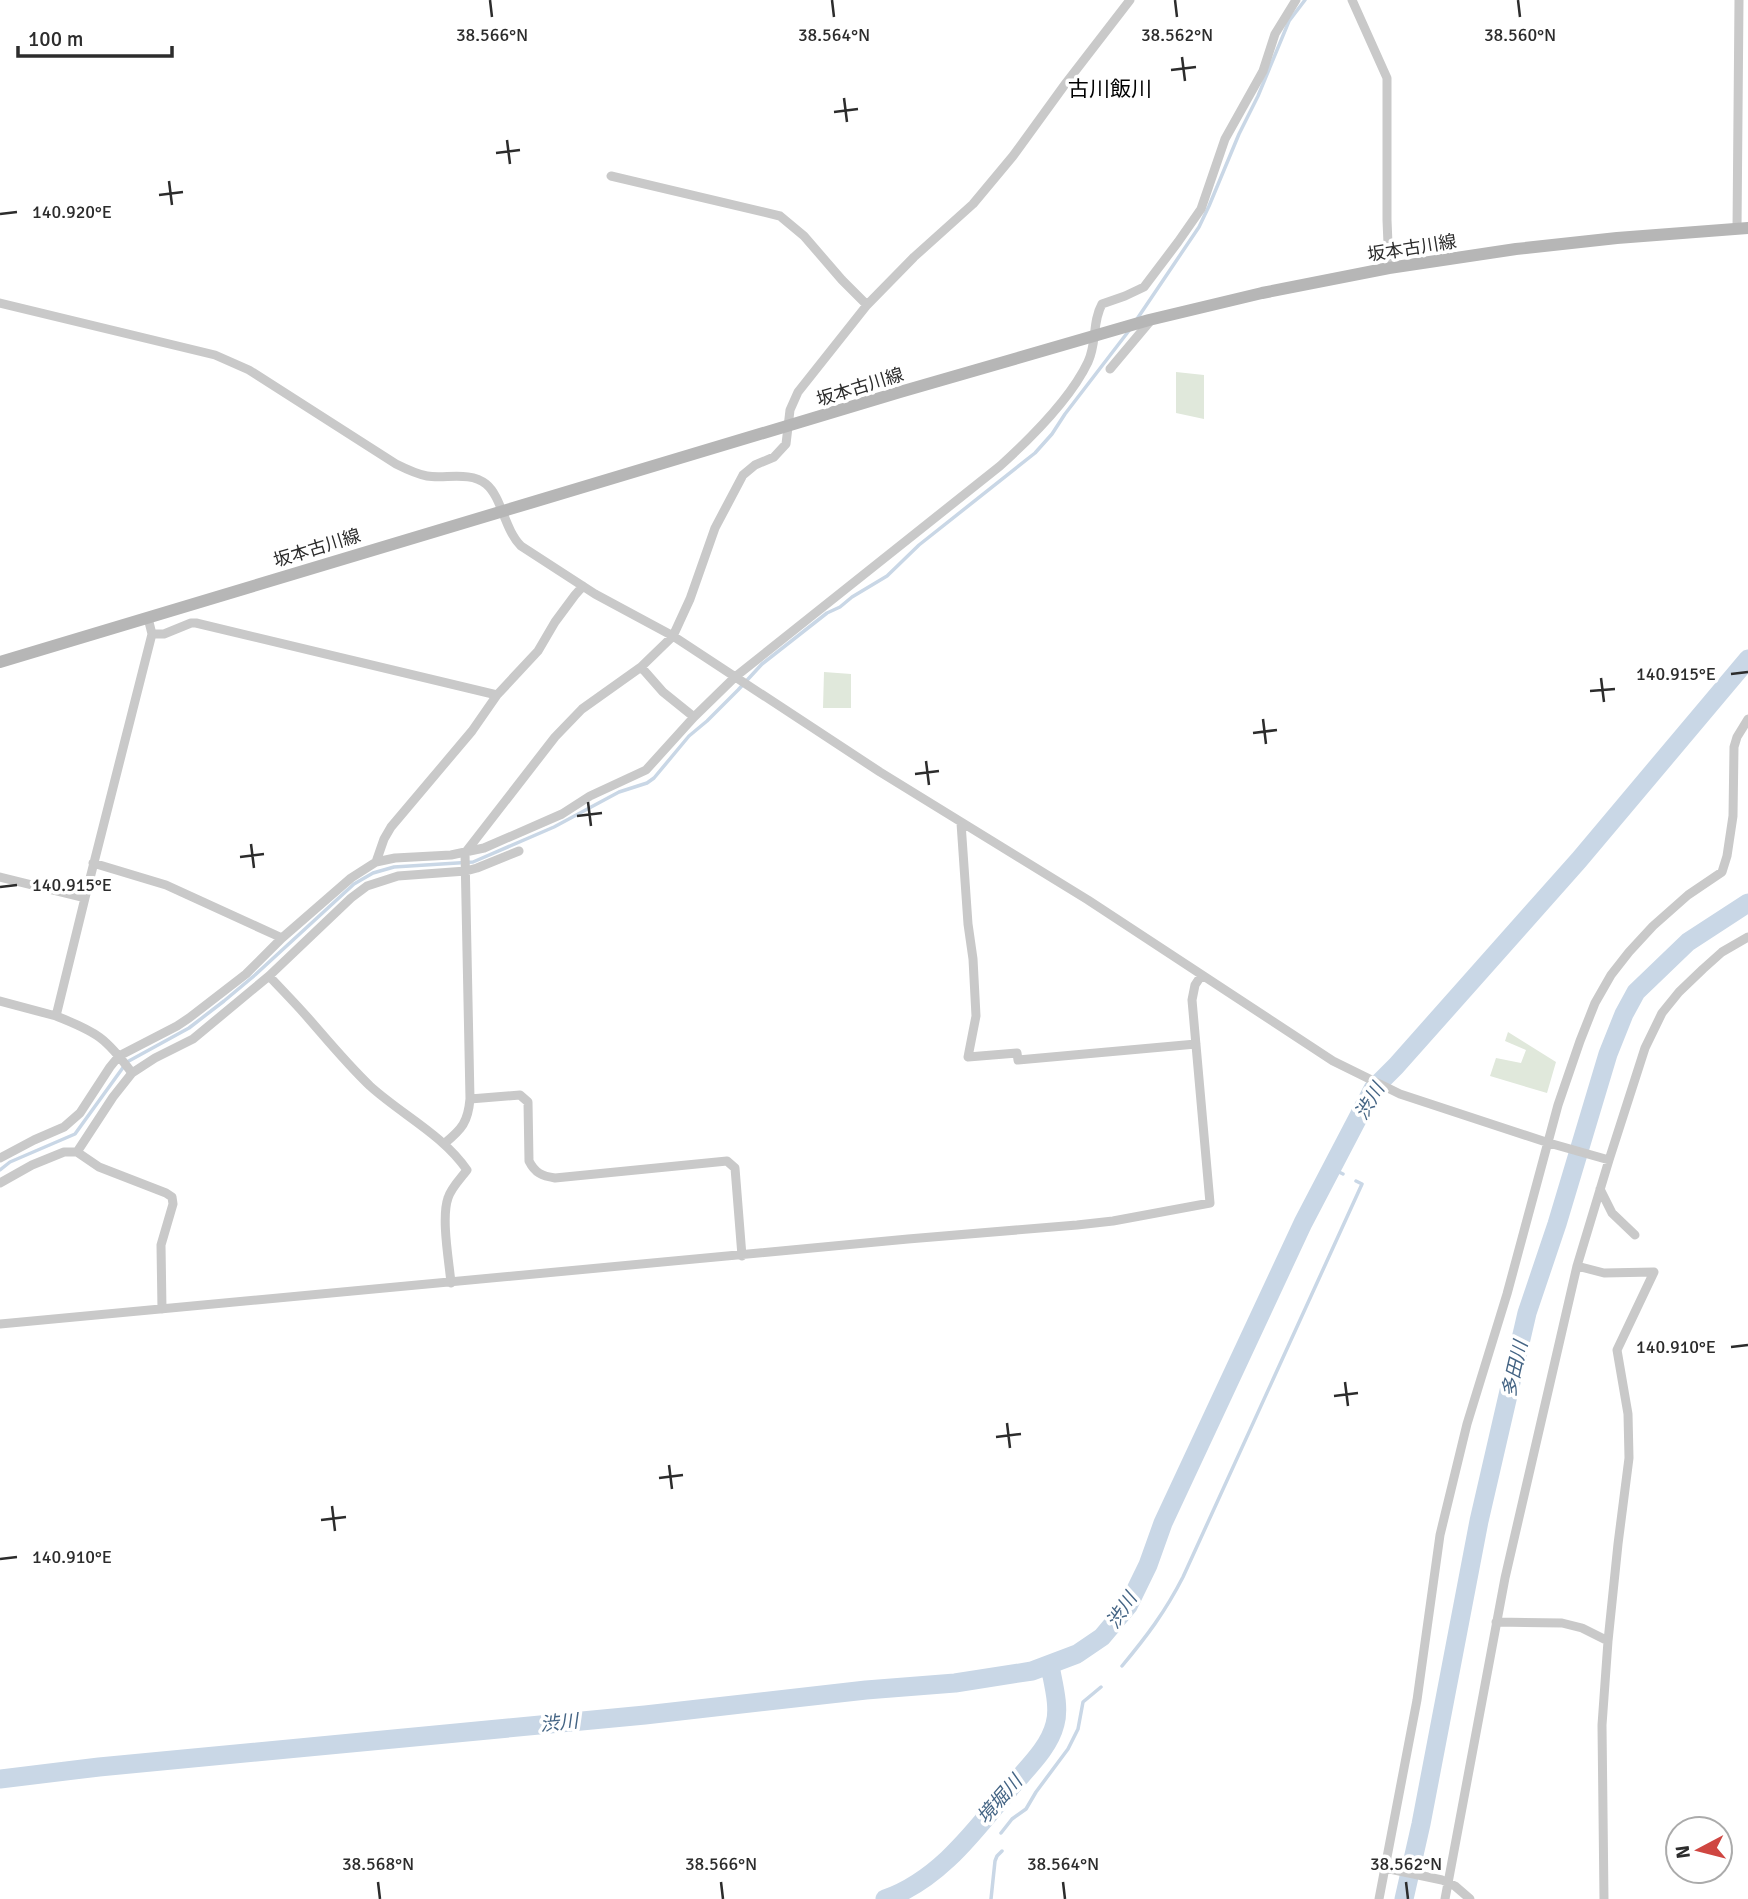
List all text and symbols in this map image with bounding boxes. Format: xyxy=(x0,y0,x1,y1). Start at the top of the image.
scale bar xyxy=(18,14,172,58)
text: 38.566°N xyxy=(456,24,528,46)
text: 38.564°N xyxy=(798,24,870,46)
text: 38.562°N xyxy=(1141,24,1213,46)
text: 38.560°N xyxy=(1484,24,1556,46)
text: 100 m xyxy=(28,26,83,52)
district label: 古川飯川 xyxy=(1068,76,1152,102)
text: 140.920°E xyxy=(32,201,112,223)
street label: 坂本古川線 xyxy=(1366,230,1458,266)
street label: 坂本古川線 xyxy=(814,363,906,411)
street label: 坂本古川線 xyxy=(271,524,363,572)
text: 140.915°E xyxy=(1636,663,1716,685)
text: 140.915°E xyxy=(32,874,112,896)
water label: 渋川 xyxy=(1350,1077,1391,1124)
text: 140.910°E xyxy=(1636,1336,1716,1358)
water label: 多田川 xyxy=(1497,1337,1534,1400)
text: 140.910°E xyxy=(32,1546,112,1568)
water label: 渋川 xyxy=(1101,1586,1144,1633)
water label: 渋川 xyxy=(539,1709,581,1737)
water label: 境堀川 xyxy=(972,1769,1029,1829)
north arrow xyxy=(1664,1815,1734,1885)
text: N xyxy=(1670,1844,1696,1860)
text: 38.568°N xyxy=(342,1853,414,1875)
text: 38.566°N xyxy=(685,1853,757,1875)
text: 38.564°N xyxy=(1027,1853,1099,1875)
text: 38.562°N xyxy=(1370,1853,1442,1875)

